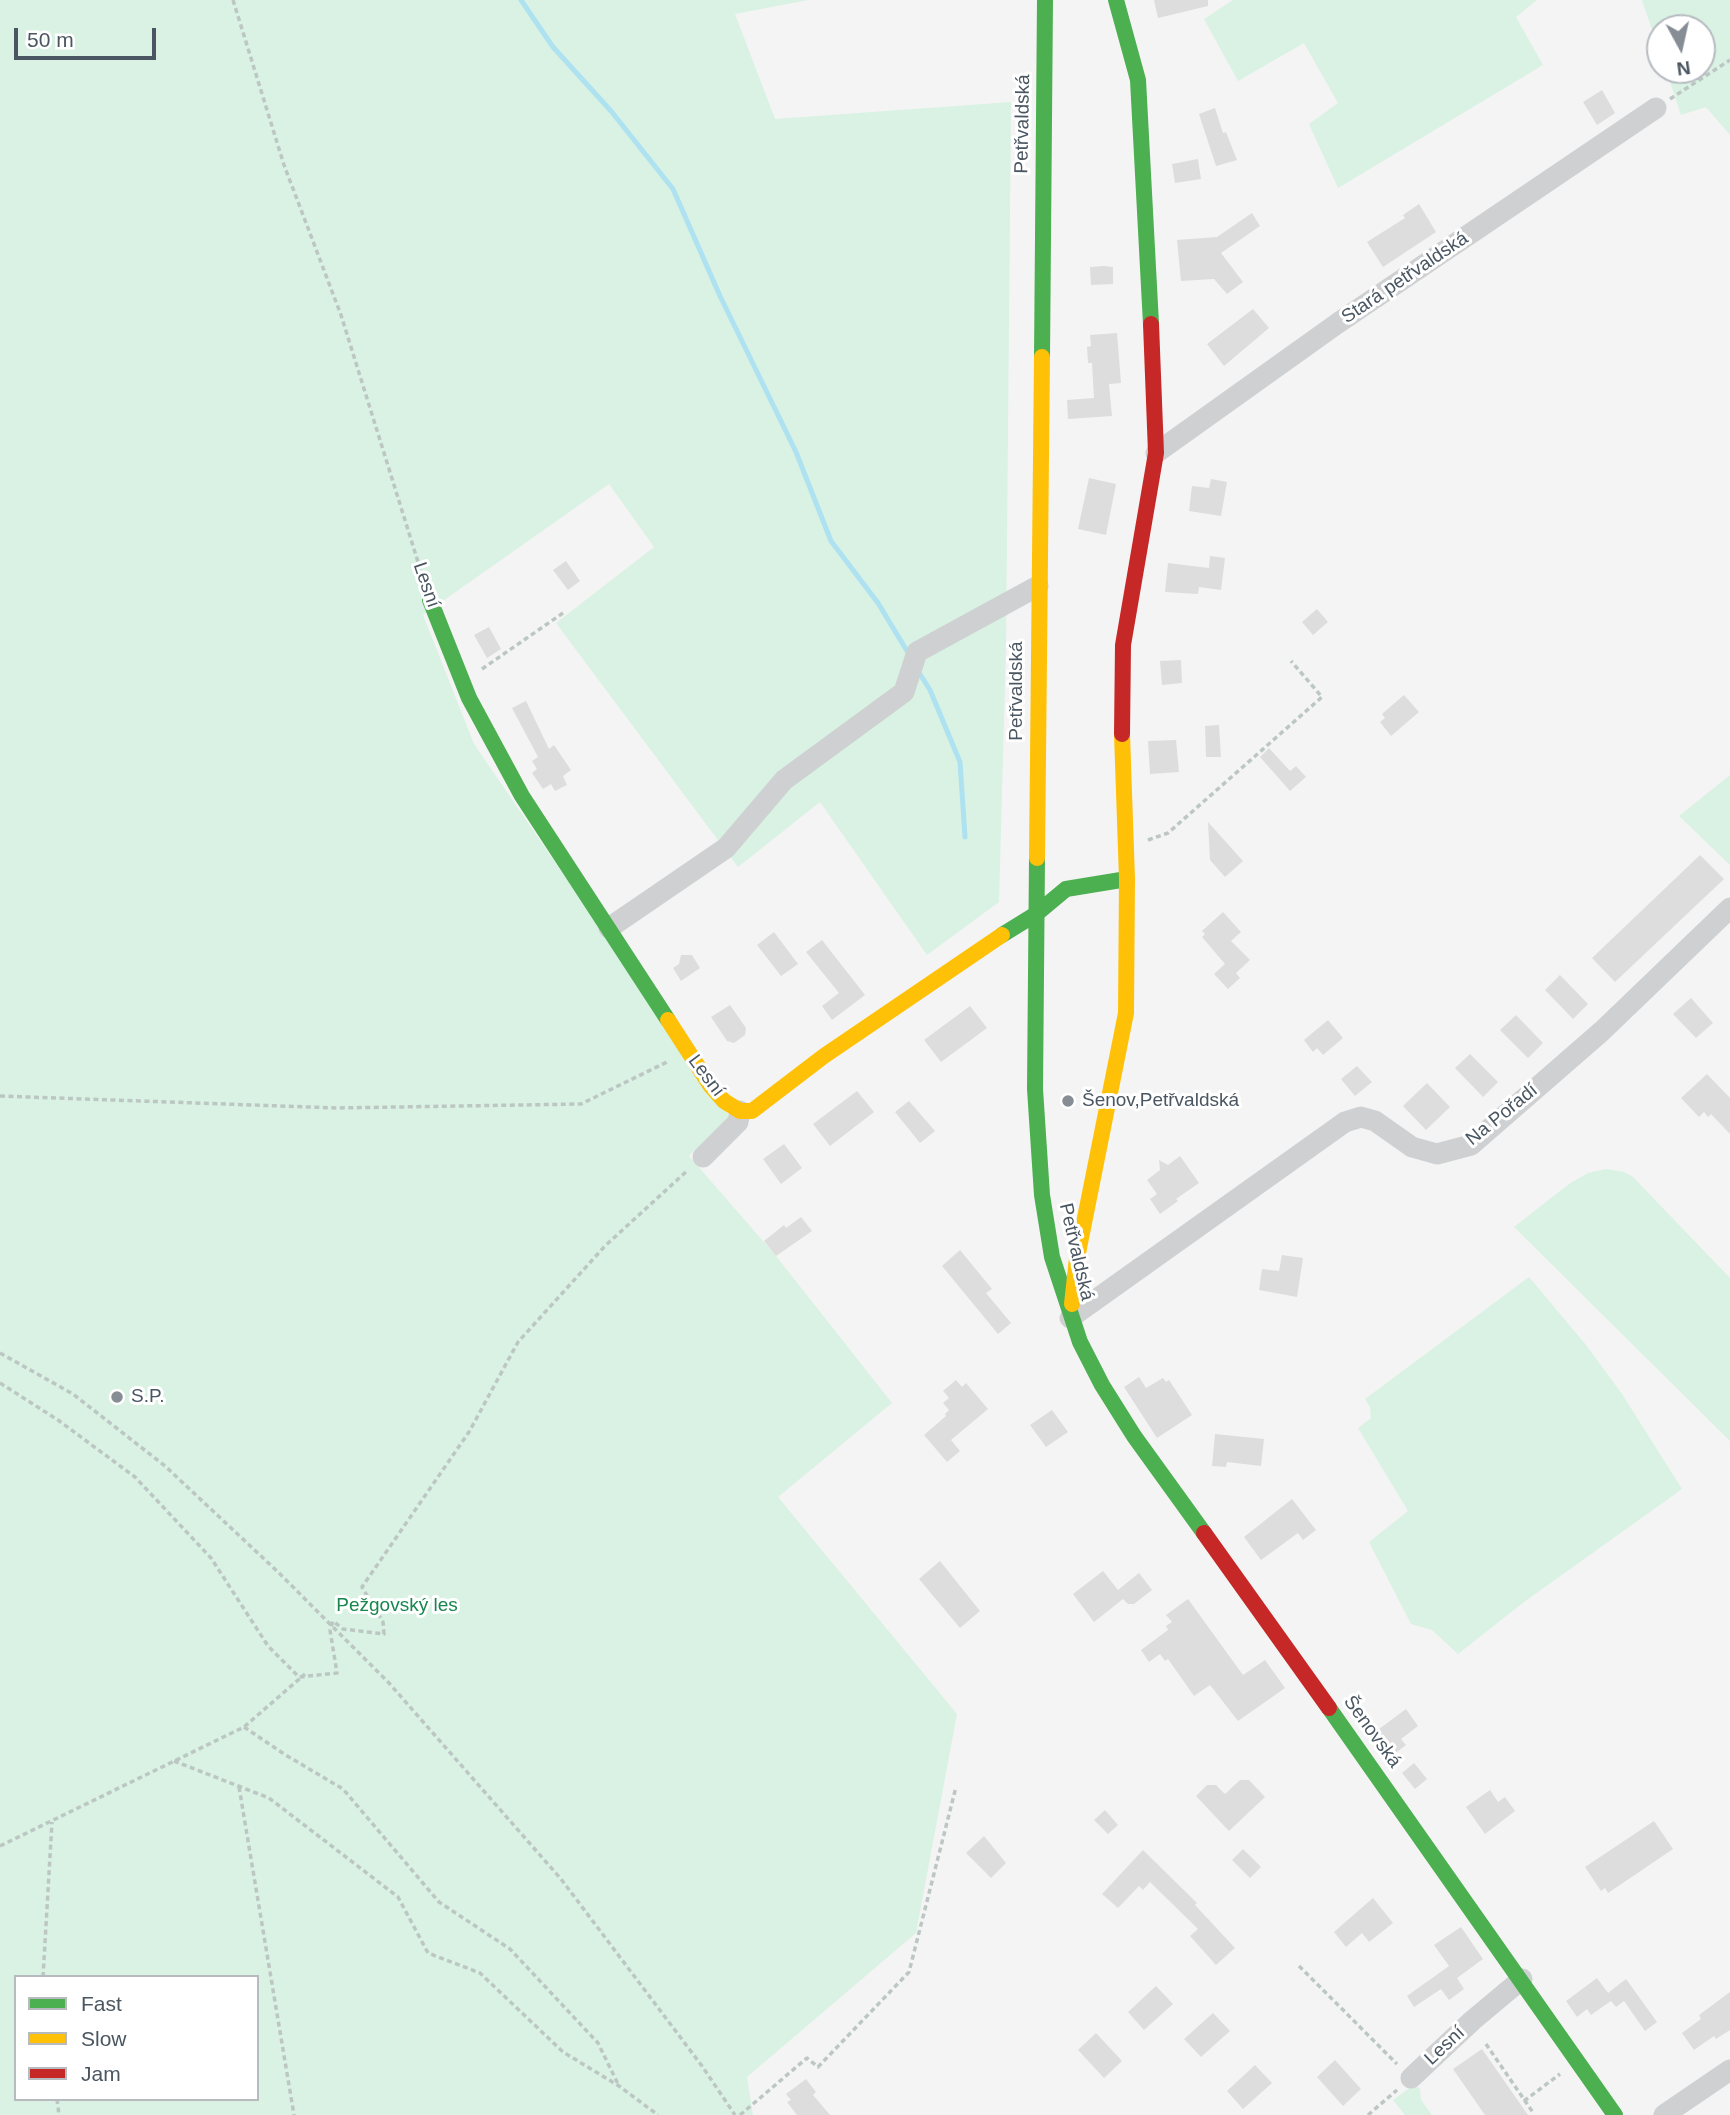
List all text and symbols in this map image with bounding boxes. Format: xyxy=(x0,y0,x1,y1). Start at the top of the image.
scale bar xyxy=(18,14,159,58)
north arrow xyxy=(1646,14,1716,84)
text: 50 m xyxy=(27,28,74,51)
text: N xyxy=(1675,57,1692,80)
street label: Petřvaldská xyxy=(1011,74,1035,174)
street label: Stará petřvaldská xyxy=(1337,227,1473,329)
street label: Lesní xyxy=(408,559,444,611)
street label: Petřvaldská xyxy=(1006,641,1028,741)
street label: Lesní xyxy=(683,1051,729,1101)
street label: Na Pořadí xyxy=(1462,1079,1542,1151)
place label: Šenov,Petřvaldská xyxy=(1082,1090,1239,1112)
marker: Šenov,Petřvaldská xyxy=(1060,1093,1076,1109)
street label: Petřvaldská xyxy=(1054,1201,1098,1303)
place label: S.P. xyxy=(131,1386,164,1408)
marker: S.P. xyxy=(109,1389,125,1405)
park label: Pežgovský les xyxy=(336,1595,458,1617)
street label: Šenovská xyxy=(1338,1692,1406,1772)
legend xyxy=(14,1975,259,2101)
text: Fast xyxy=(81,1992,122,2015)
street label: Lesní xyxy=(1420,2022,1470,2070)
text: Slow xyxy=(81,2027,127,2050)
text: Jam xyxy=(81,2062,121,2085)

